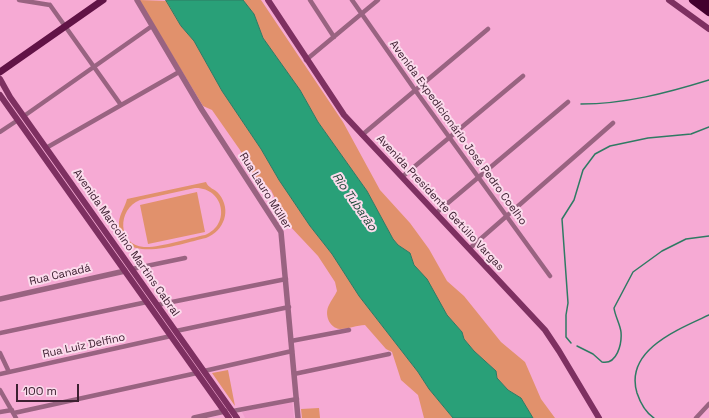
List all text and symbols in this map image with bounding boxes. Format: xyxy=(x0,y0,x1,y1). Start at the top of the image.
street label: Avenida Expedicionário José Pedro Coelho xyxy=(387,38,529,228)
street label: Avenida Presidente Getúlio Vargas xyxy=(374,132,506,274)
street label: Rua Lauro Müller xyxy=(236,150,294,232)
street label: Avenida Marcolino Martins Cabral xyxy=(70,167,182,319)
water label: Rio Tubarão xyxy=(329,170,379,234)
street label: Rua Canadá xyxy=(28,262,92,288)
street label: Rua Luiz Delfino xyxy=(41,331,127,361)
scale bar xyxy=(18,376,81,402)
text: 100 m xyxy=(23,383,57,399)

